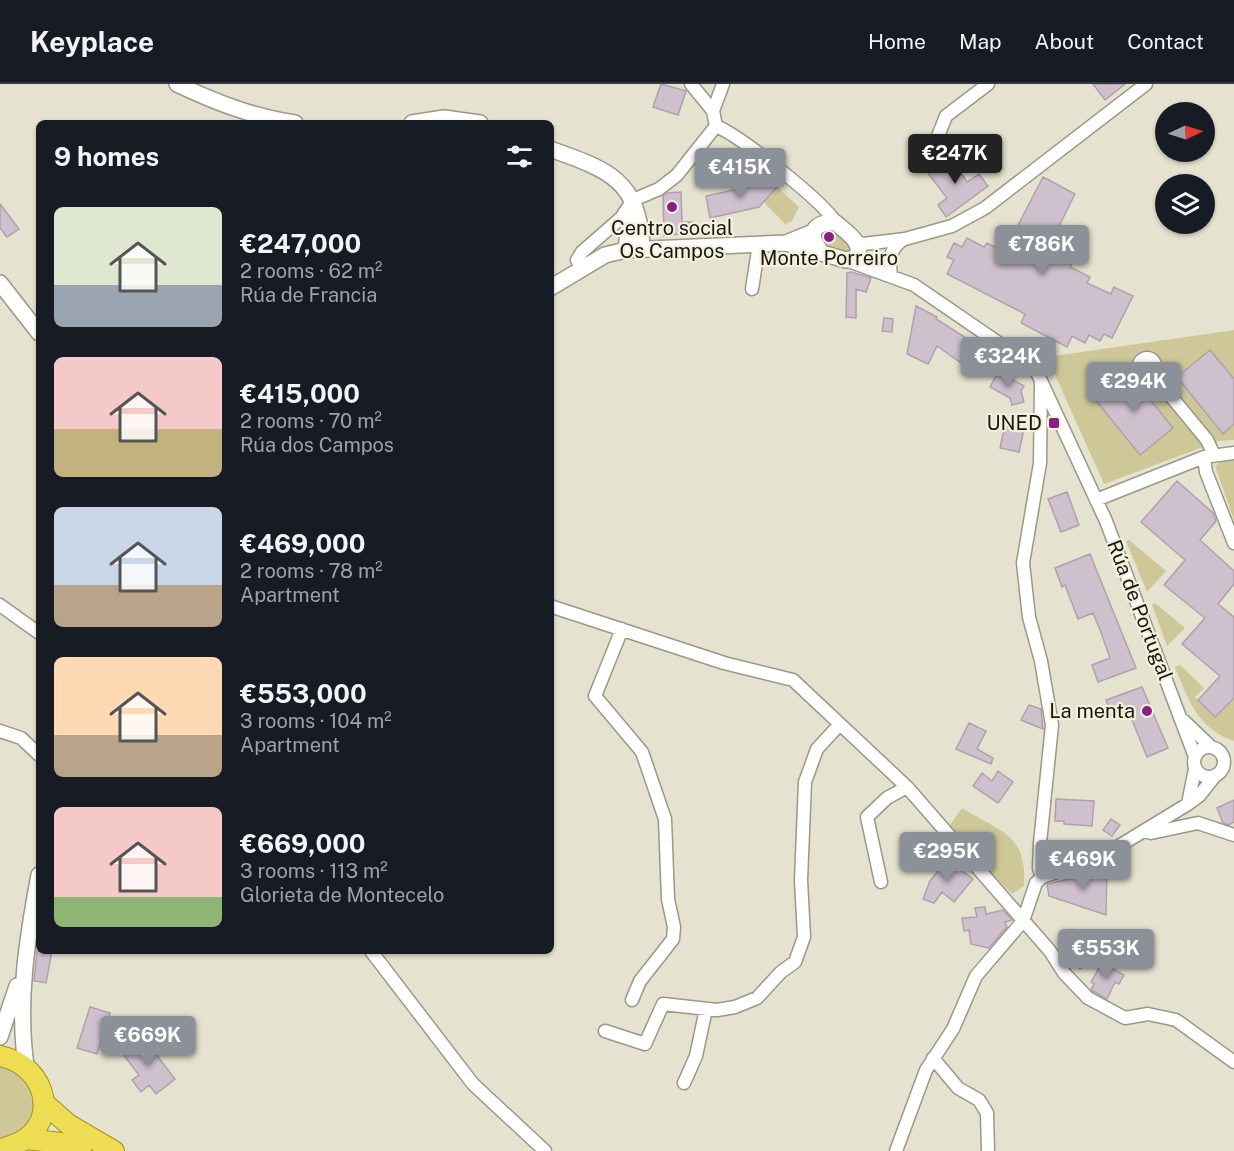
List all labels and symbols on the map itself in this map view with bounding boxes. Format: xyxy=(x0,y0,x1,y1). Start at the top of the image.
north arrow xyxy=(1155,102,1215,162)
pin: €247K xyxy=(913,134,997,185)
pin: €415K xyxy=(698,148,782,199)
marker: Centro social Os Campos xyxy=(665,200,679,214)
place label: Centro social Os Campos xyxy=(611,216,733,263)
pin: €786K xyxy=(1000,225,1084,276)
marker: Monte Porreiro xyxy=(822,230,836,244)
place label: Monte Porreiro xyxy=(760,246,898,270)
pin: €324K xyxy=(966,337,1050,388)
pin: €294K xyxy=(1092,362,1176,413)
place label: UNED xyxy=(986,411,1042,435)
marker: UNED xyxy=(1047,416,1061,430)
street label: Rúa de Portugal xyxy=(1102,536,1178,684)
place label: La menta xyxy=(1049,699,1135,723)
marker: La menta xyxy=(1140,704,1154,718)
pin: €295K xyxy=(905,832,989,883)
pin: €469K xyxy=(1041,840,1125,891)
pin: €553K xyxy=(1064,929,1148,980)
pin: €669K xyxy=(106,1016,190,1067)

